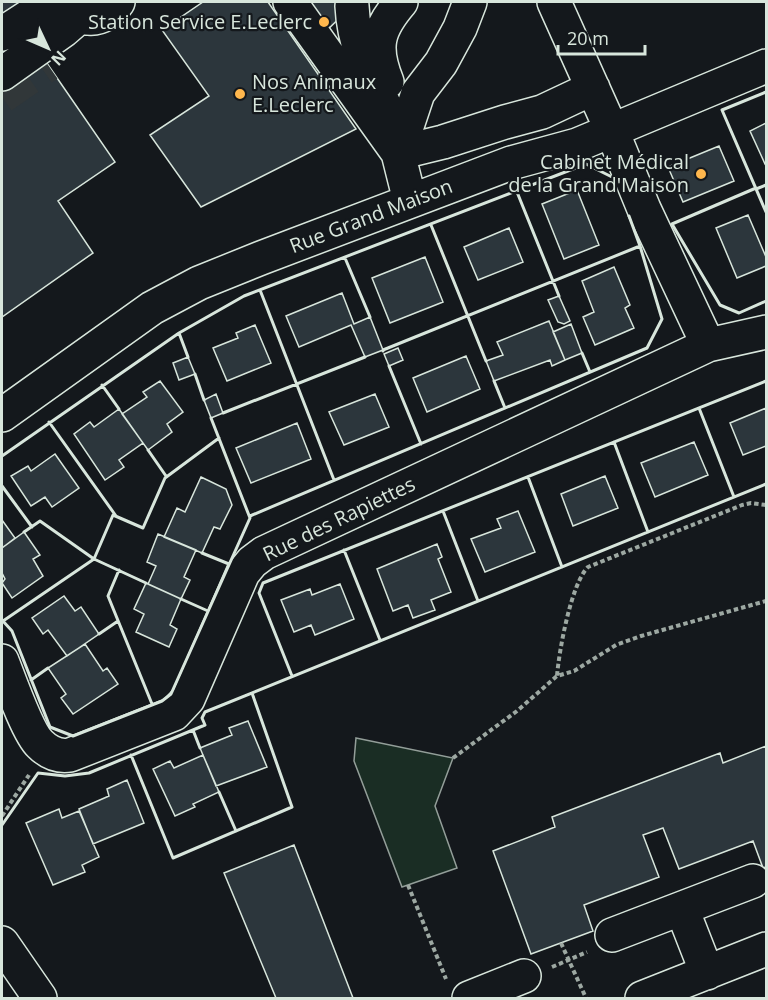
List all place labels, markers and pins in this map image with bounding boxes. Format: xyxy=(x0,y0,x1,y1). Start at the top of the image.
place label: Station Service E.Leclerc xyxy=(88,8,312,35)
marker: Station Service E.Leclerc xyxy=(317,15,331,29)
place label: Nos Animaux E.Leclerc xyxy=(252,68,377,118)
marker: Nos Animaux E.Leclerc xyxy=(233,87,247,101)
place label: Cabinet Médical de la Grand'Maison xyxy=(508,148,689,198)
marker: Cabinet Médical de la Grand'Maison xyxy=(694,167,708,181)

